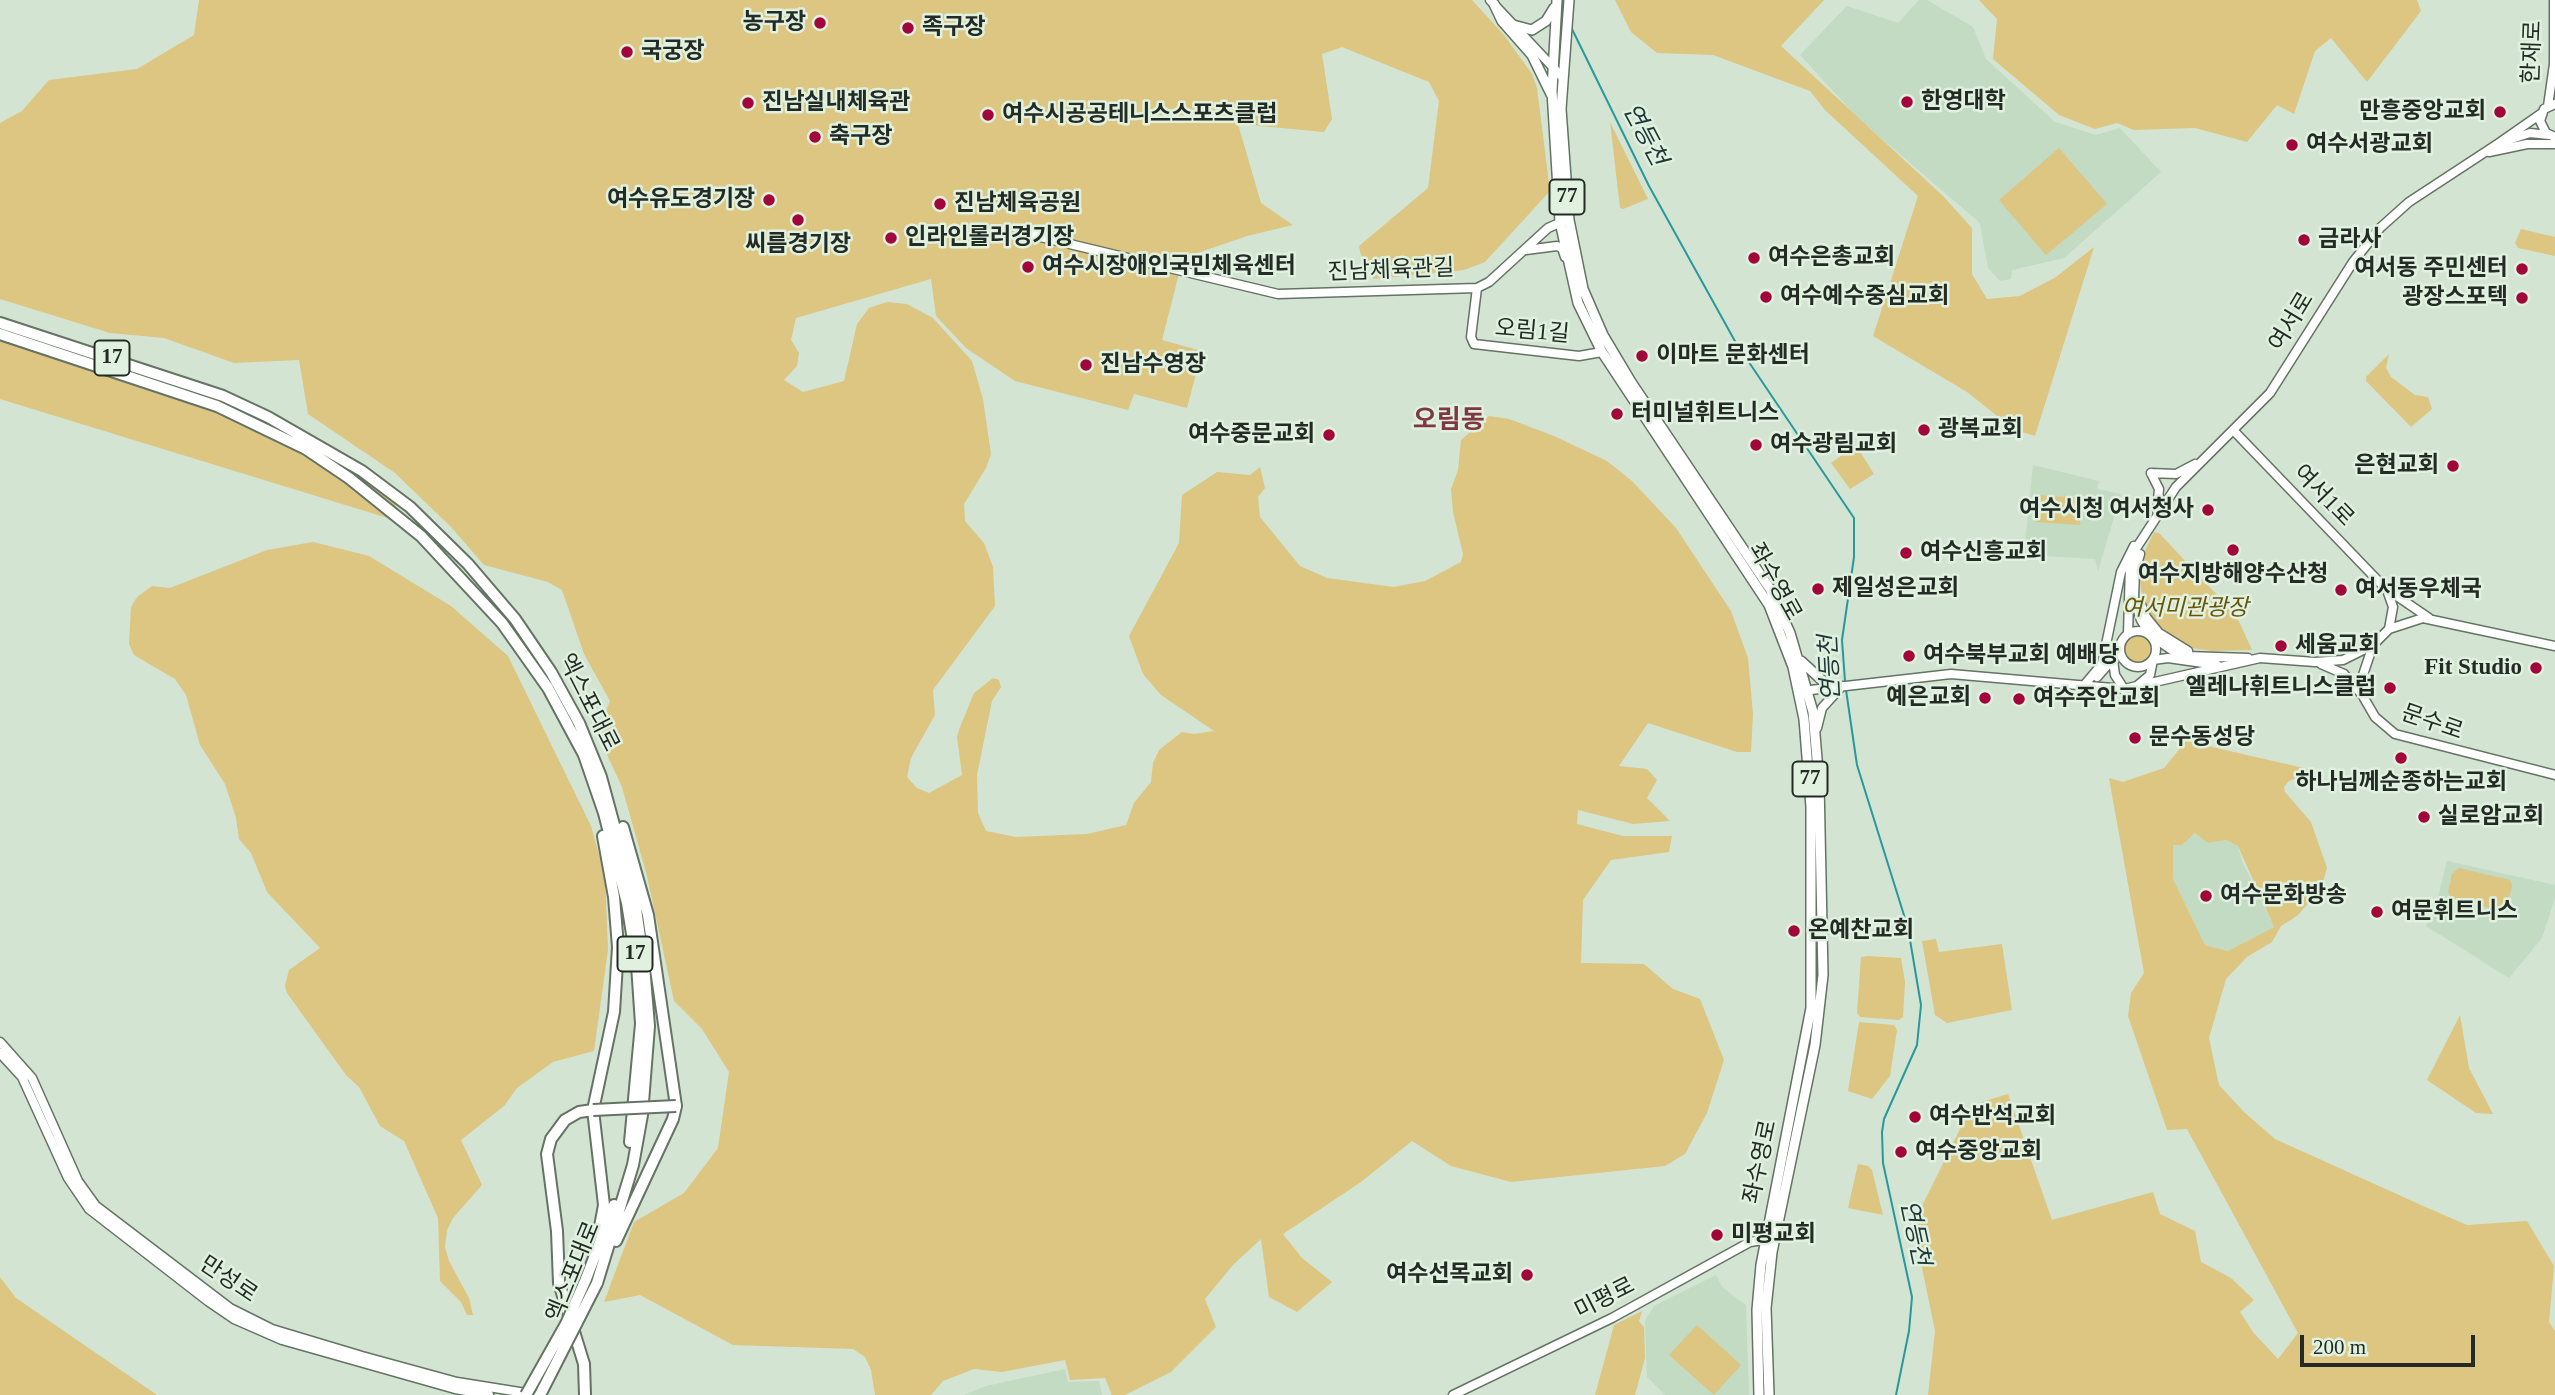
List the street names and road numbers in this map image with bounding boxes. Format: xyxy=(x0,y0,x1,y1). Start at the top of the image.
street label: 한재로 xyxy=(2518,20,2548,84)
road number: 77 xyxy=(1550,180,1584,214)
street label: 진남체육관길 xyxy=(1327,255,1455,287)
street label: 여서로 xyxy=(2264,288,2320,356)
street label: 오림1길 xyxy=(1493,315,1571,349)
road number: 17 xyxy=(94,340,130,376)
street label: 여서1로 xyxy=(2287,459,2359,533)
street label: 좌수영로 xyxy=(1741,538,1807,626)
street label: 엑스포대로 xyxy=(552,650,624,756)
street label: 문수로 xyxy=(2397,700,2467,746)
road number: 77 xyxy=(1792,762,1828,796)
road number: 17 xyxy=(618,936,652,972)
street label: 좌수영로 xyxy=(1739,1118,1783,1206)
street label: 엑스포대로 xyxy=(541,1218,607,1326)
street label: 만성로 xyxy=(194,1251,262,1309)
street label: 미평로 xyxy=(1570,1272,1640,1326)

